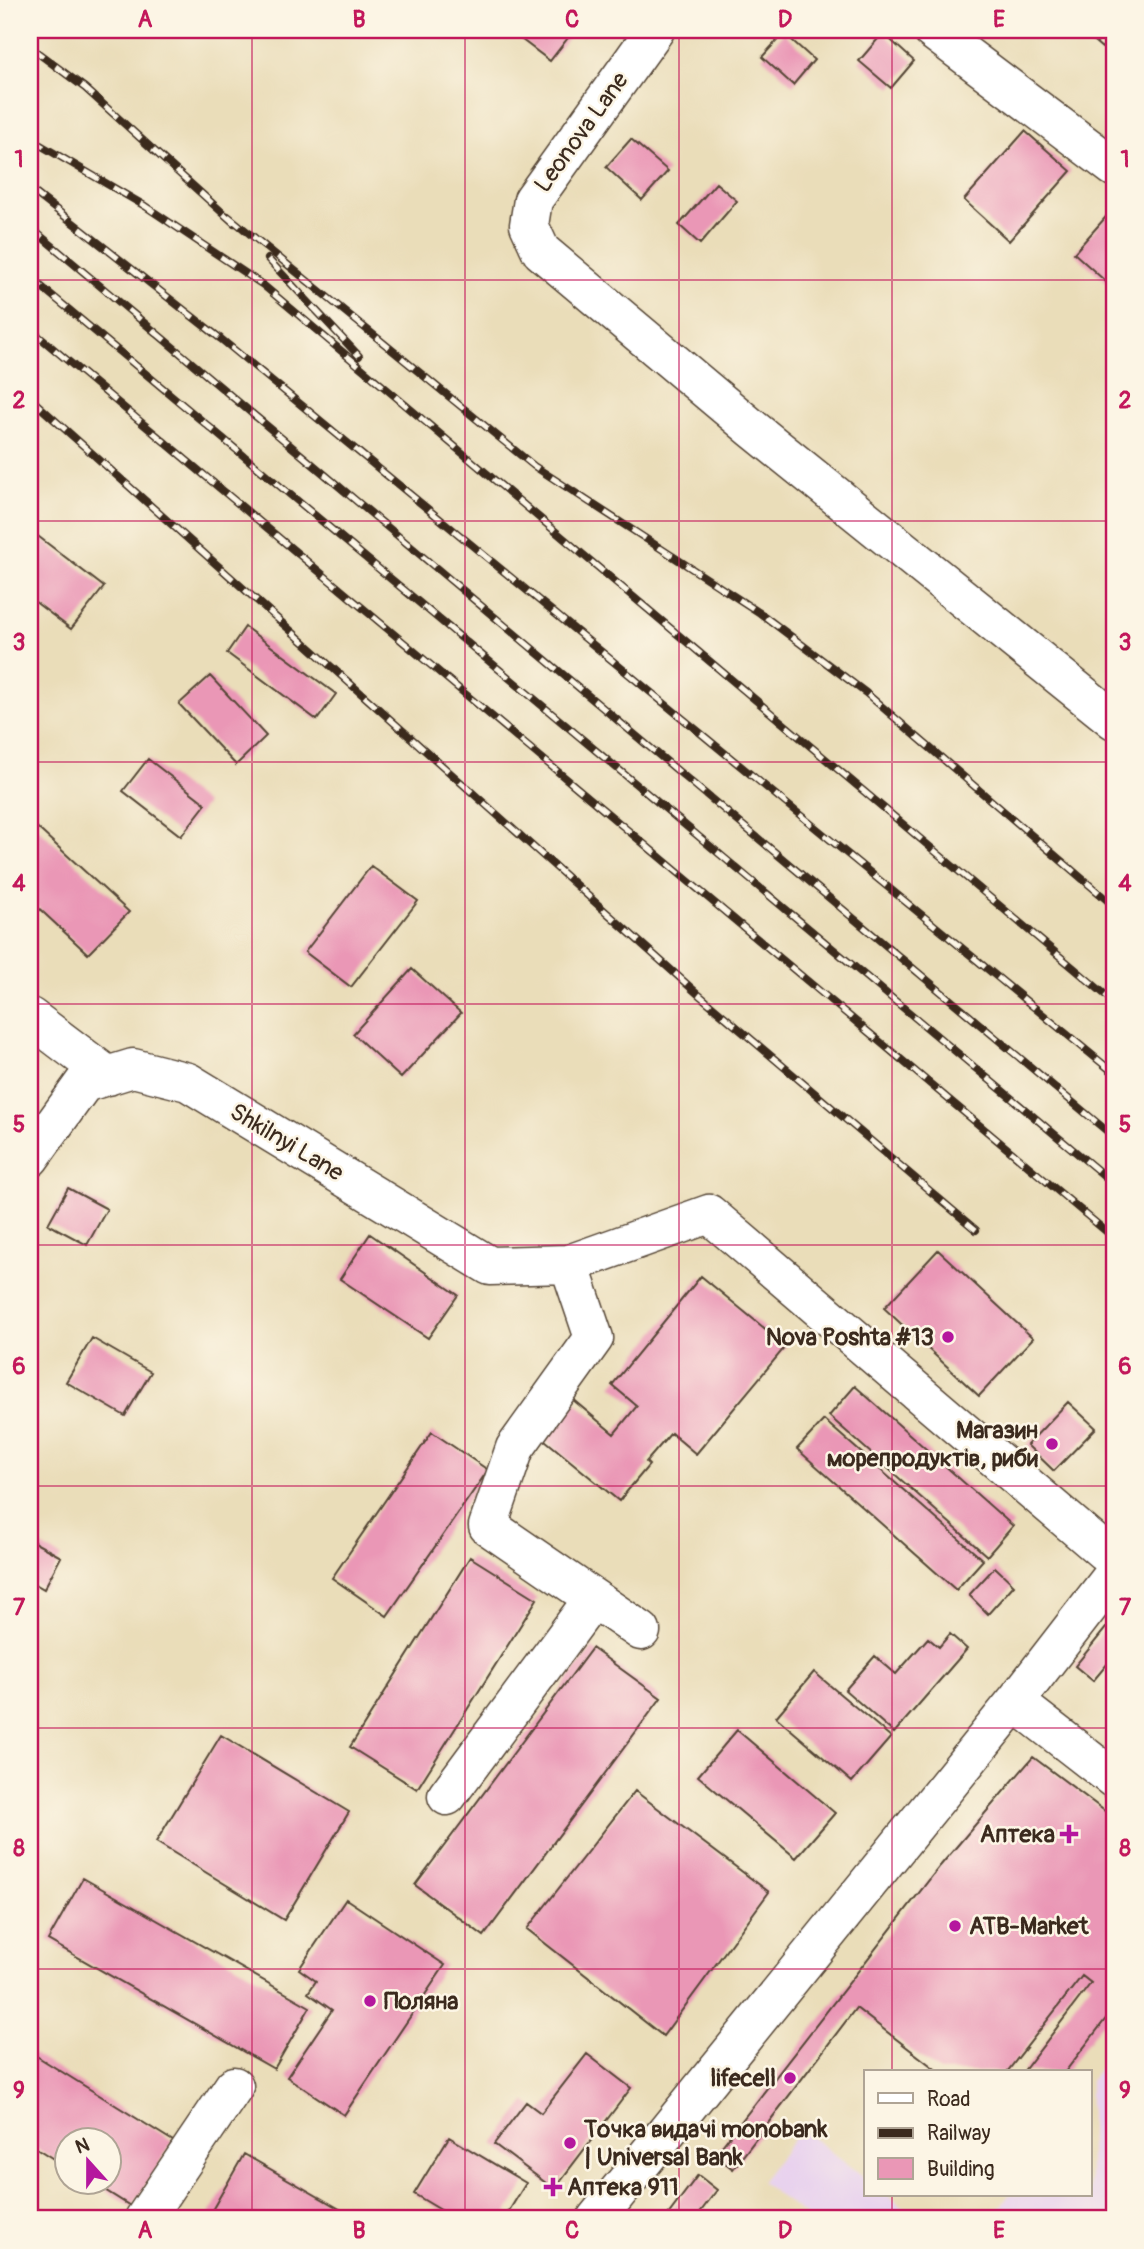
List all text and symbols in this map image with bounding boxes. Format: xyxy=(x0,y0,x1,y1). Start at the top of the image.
text: A xyxy=(138,5,153,34)
text: B xyxy=(352,5,366,34)
text: C xyxy=(565,5,579,34)
text: D xyxy=(778,5,792,34)
text: E xyxy=(993,5,1005,34)
street label: Leonova Lane xyxy=(528,66,635,198)
text: 1 xyxy=(15,145,24,174)
text: 1 xyxy=(1121,145,1130,174)
text: 2 xyxy=(13,386,26,415)
text: 2 xyxy=(1119,386,1132,415)
text: 3 xyxy=(13,628,25,657)
text: 3 xyxy=(1119,628,1131,657)
text: 4 xyxy=(12,869,26,898)
text: 4 xyxy=(1118,869,1132,898)
street label: Shkilnyi Lane xyxy=(225,1097,349,1188)
text: 5 xyxy=(13,1110,25,1139)
text: 5 xyxy=(1119,1110,1131,1139)
place label: Nova Poshta #13 xyxy=(766,1323,934,1352)
marker: Nova Poshta #13 xyxy=(940,1329,956,1345)
text: 6 xyxy=(12,1352,26,1381)
text: 6 xyxy=(1118,1352,1132,1381)
place label: Магазин морепродуктів, риби xyxy=(827,1416,1038,1473)
marker: Магазин морепродуктів, риби xyxy=(1044,1436,1060,1452)
text: 7 xyxy=(13,1593,26,1622)
text: 7 xyxy=(1119,1593,1132,1622)
place label: Аптека xyxy=(980,1820,1055,1849)
marker: Аптека xyxy=(1061,1826,1077,1842)
text: 8 xyxy=(13,1834,25,1863)
text: 8 xyxy=(1119,1834,1131,1863)
place label: ATB-Market xyxy=(969,1912,1090,1941)
marker: ATB-Market xyxy=(947,1918,963,1934)
place label: Поляна xyxy=(384,1987,458,2016)
marker: Поляна xyxy=(362,1993,378,2009)
place label: lifecell xyxy=(710,2064,776,2093)
marker: lifecell xyxy=(782,2070,798,2086)
legend xyxy=(864,2070,1092,2196)
text: 9 xyxy=(13,2076,25,2105)
text: 9 xyxy=(1119,2076,1131,2105)
text: Road xyxy=(927,2086,971,2113)
place label: Точка видачі monobank | Universal Bank xyxy=(583,2115,828,2172)
text: Railway xyxy=(927,2120,991,2147)
north arrow xyxy=(52,2126,122,2196)
text: N xyxy=(72,2133,93,2160)
marker: Точка видачі monobank | Universal Bank xyxy=(562,2135,578,2151)
text: Building xyxy=(927,2156,994,2183)
place label: Аптека 911 xyxy=(567,2173,679,2202)
marker: Аптека 911 xyxy=(545,2179,561,2195)
text: A xyxy=(138,2216,153,2245)
text: B xyxy=(352,2216,366,2245)
text: C xyxy=(565,2216,579,2245)
text: D xyxy=(778,2216,792,2245)
text: E xyxy=(993,2216,1005,2245)

